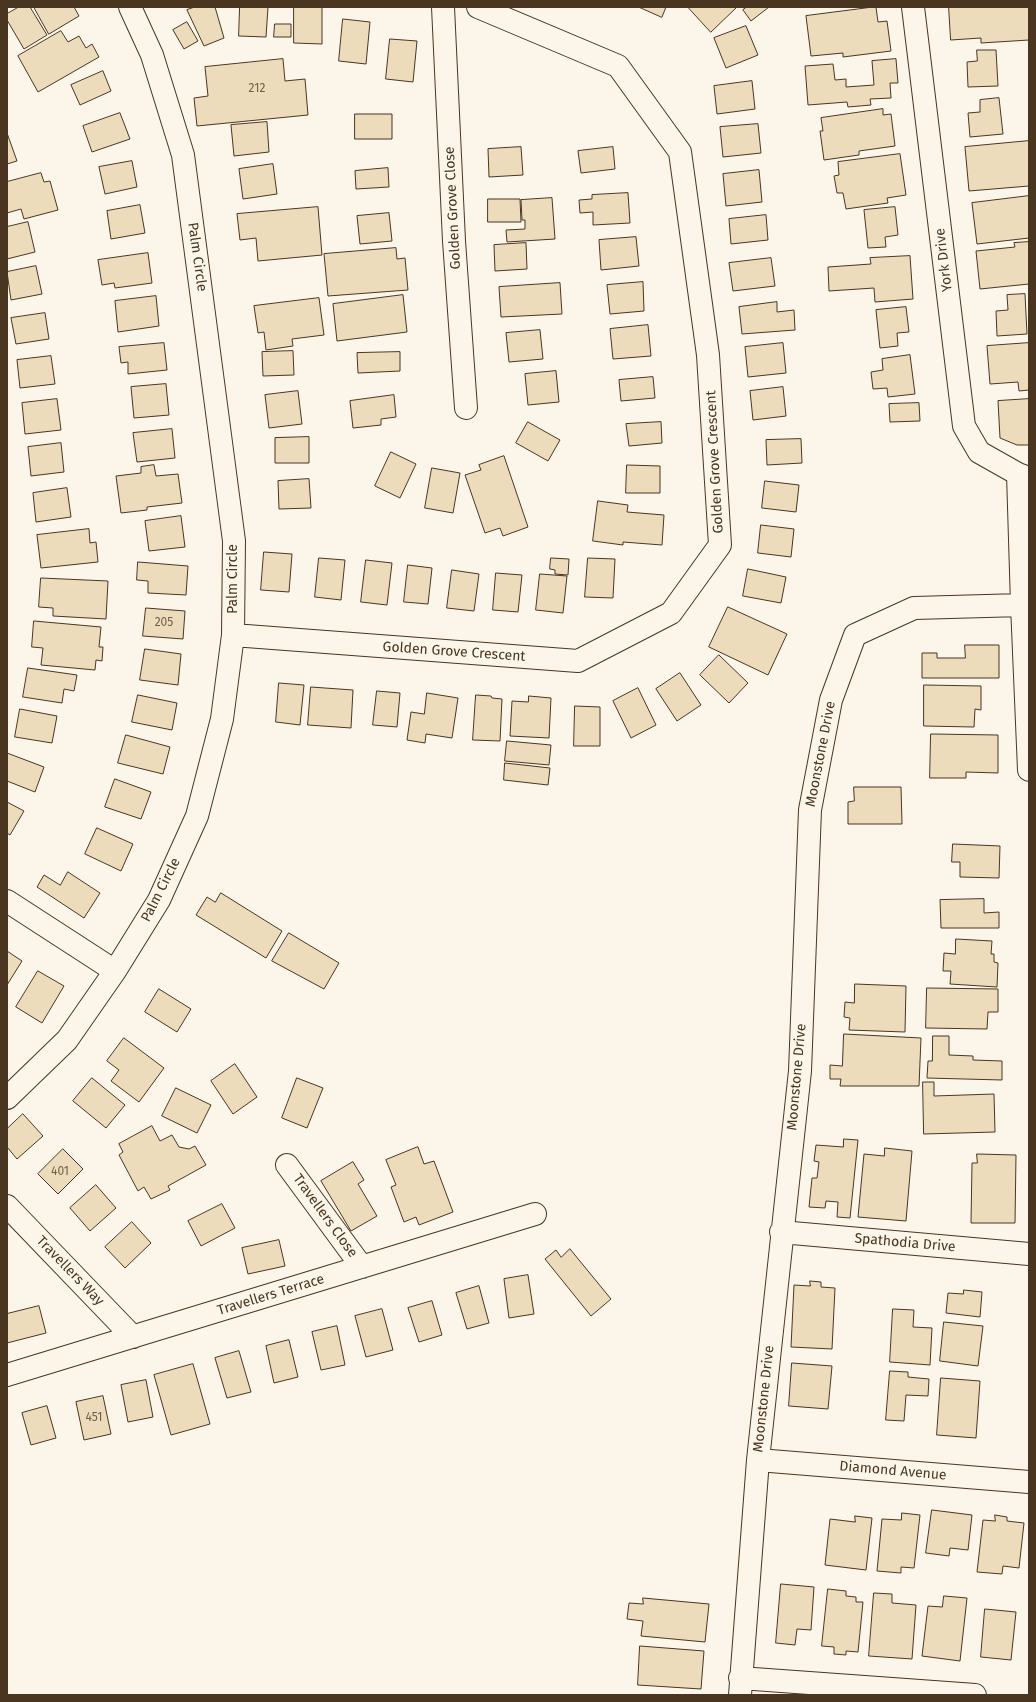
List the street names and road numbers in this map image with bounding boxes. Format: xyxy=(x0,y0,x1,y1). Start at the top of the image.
street label: Golden Grove Close xyxy=(441,146,465,270)
street label: Palm Circle xyxy=(184,221,210,293)
street label: York Drive xyxy=(932,227,956,293)
street label: Golden Grove Crescent xyxy=(703,390,727,534)
street label: Palm Circle xyxy=(225,544,241,614)
street label: Golden Grove Crescent xyxy=(382,639,526,665)
street label: Moonstone Drive xyxy=(803,700,839,808)
street label: Palm Circle xyxy=(138,855,184,925)
street label: Moonstone Drive xyxy=(784,1023,810,1131)
street label: Travellers Close xyxy=(289,1171,361,1261)
street label: Spathodia Drive xyxy=(854,1230,956,1256)
street label: Travellers Way xyxy=(33,1233,107,1309)
street label: Travellers Terrace xyxy=(216,1271,326,1319)
street label: Moonstone Drive xyxy=(750,1345,778,1453)
street label: Diamond Avenue xyxy=(839,1458,947,1484)

